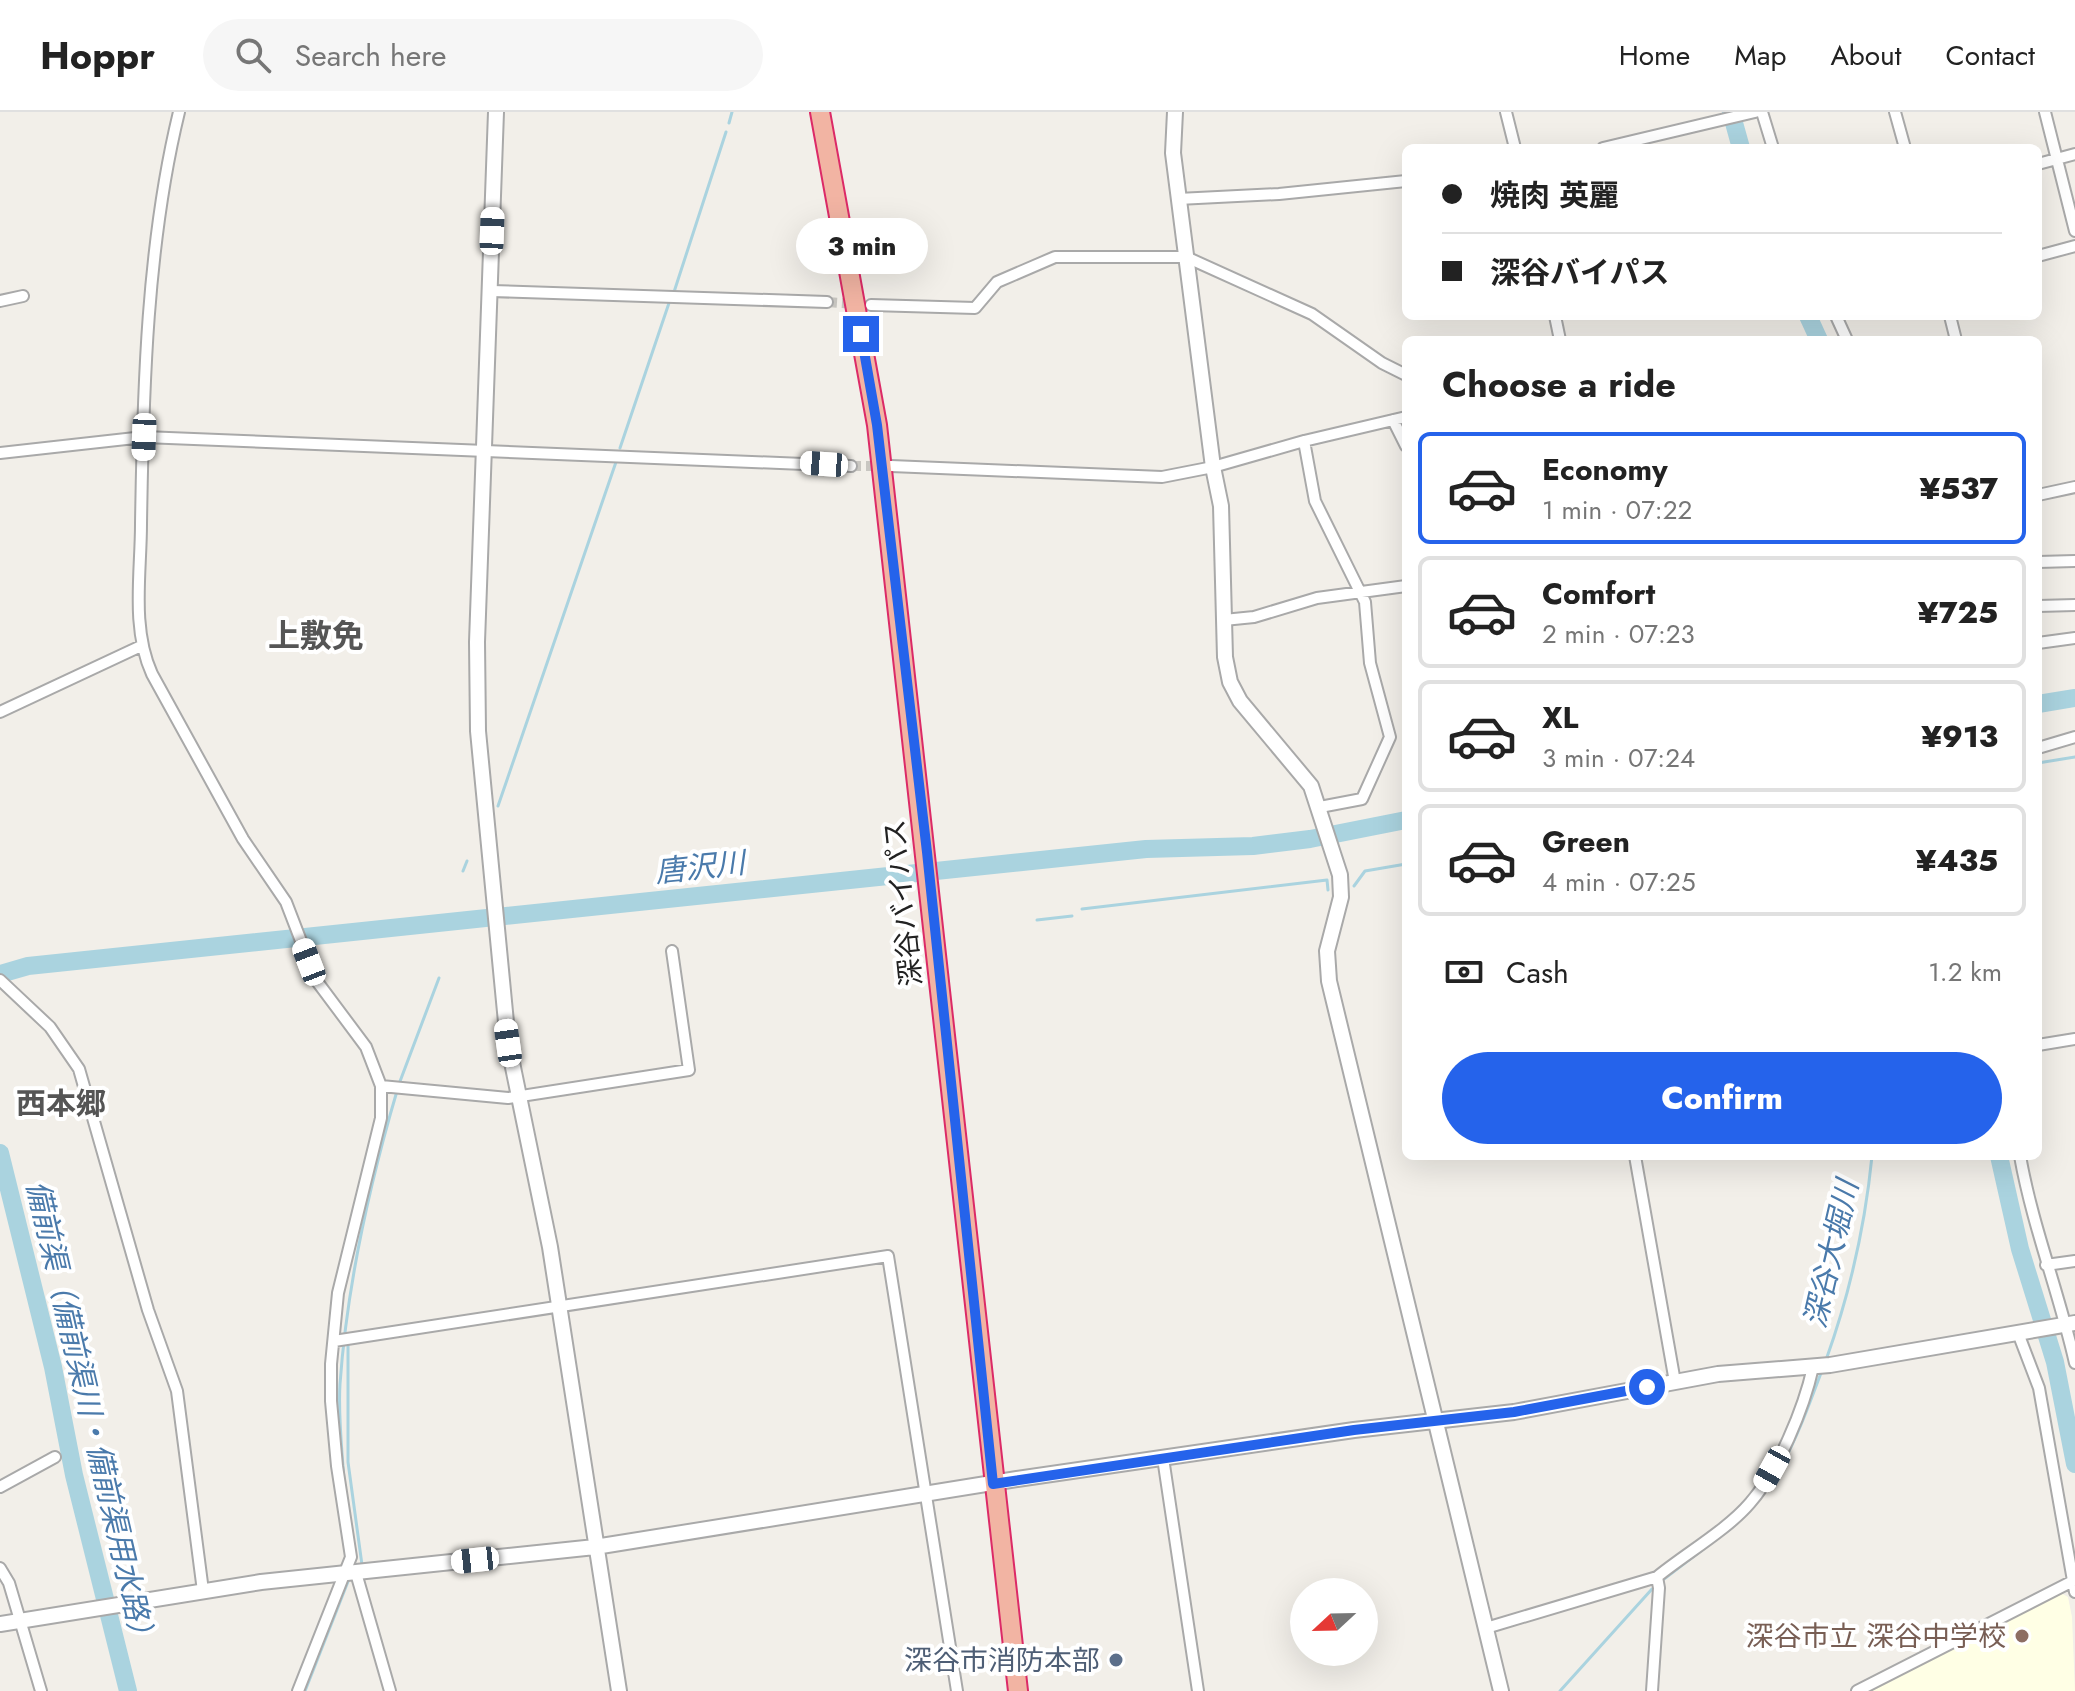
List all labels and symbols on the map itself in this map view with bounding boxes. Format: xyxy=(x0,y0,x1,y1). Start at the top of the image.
car xyxy=(479,207,505,255)
callout: 3 min xyxy=(795,218,927,274)
route end xyxy=(843,316,879,352)
car xyxy=(131,413,157,461)
car xyxy=(799,450,849,478)
district label: 上敷免 xyxy=(268,613,364,659)
street label: 深谷バイパス xyxy=(874,818,932,988)
water label: 唐沢川 xyxy=(653,841,750,893)
car xyxy=(289,935,329,989)
car xyxy=(493,1018,523,1068)
district label: 西本郷 xyxy=(16,1082,106,1125)
water label: 深谷大堀川 xyxy=(1793,1173,1869,1332)
water label: 備前渠（備前渠川・備前渠用水路） xyxy=(16,1176,166,1654)
route start xyxy=(1629,1369,1665,1405)
car xyxy=(1750,1442,1794,1496)
car xyxy=(450,1546,500,1574)
north arrow xyxy=(1290,1578,1378,1666)
place label: 深谷市立 深谷中学校 xyxy=(1746,1616,2006,1657)
marker: 深谷市立 深谷中学校 xyxy=(2013,1627,2031,1645)
place label: 深谷市消防本部 xyxy=(904,1640,1100,1681)
marker: 深谷市消防本部 xyxy=(1107,1651,1125,1669)

